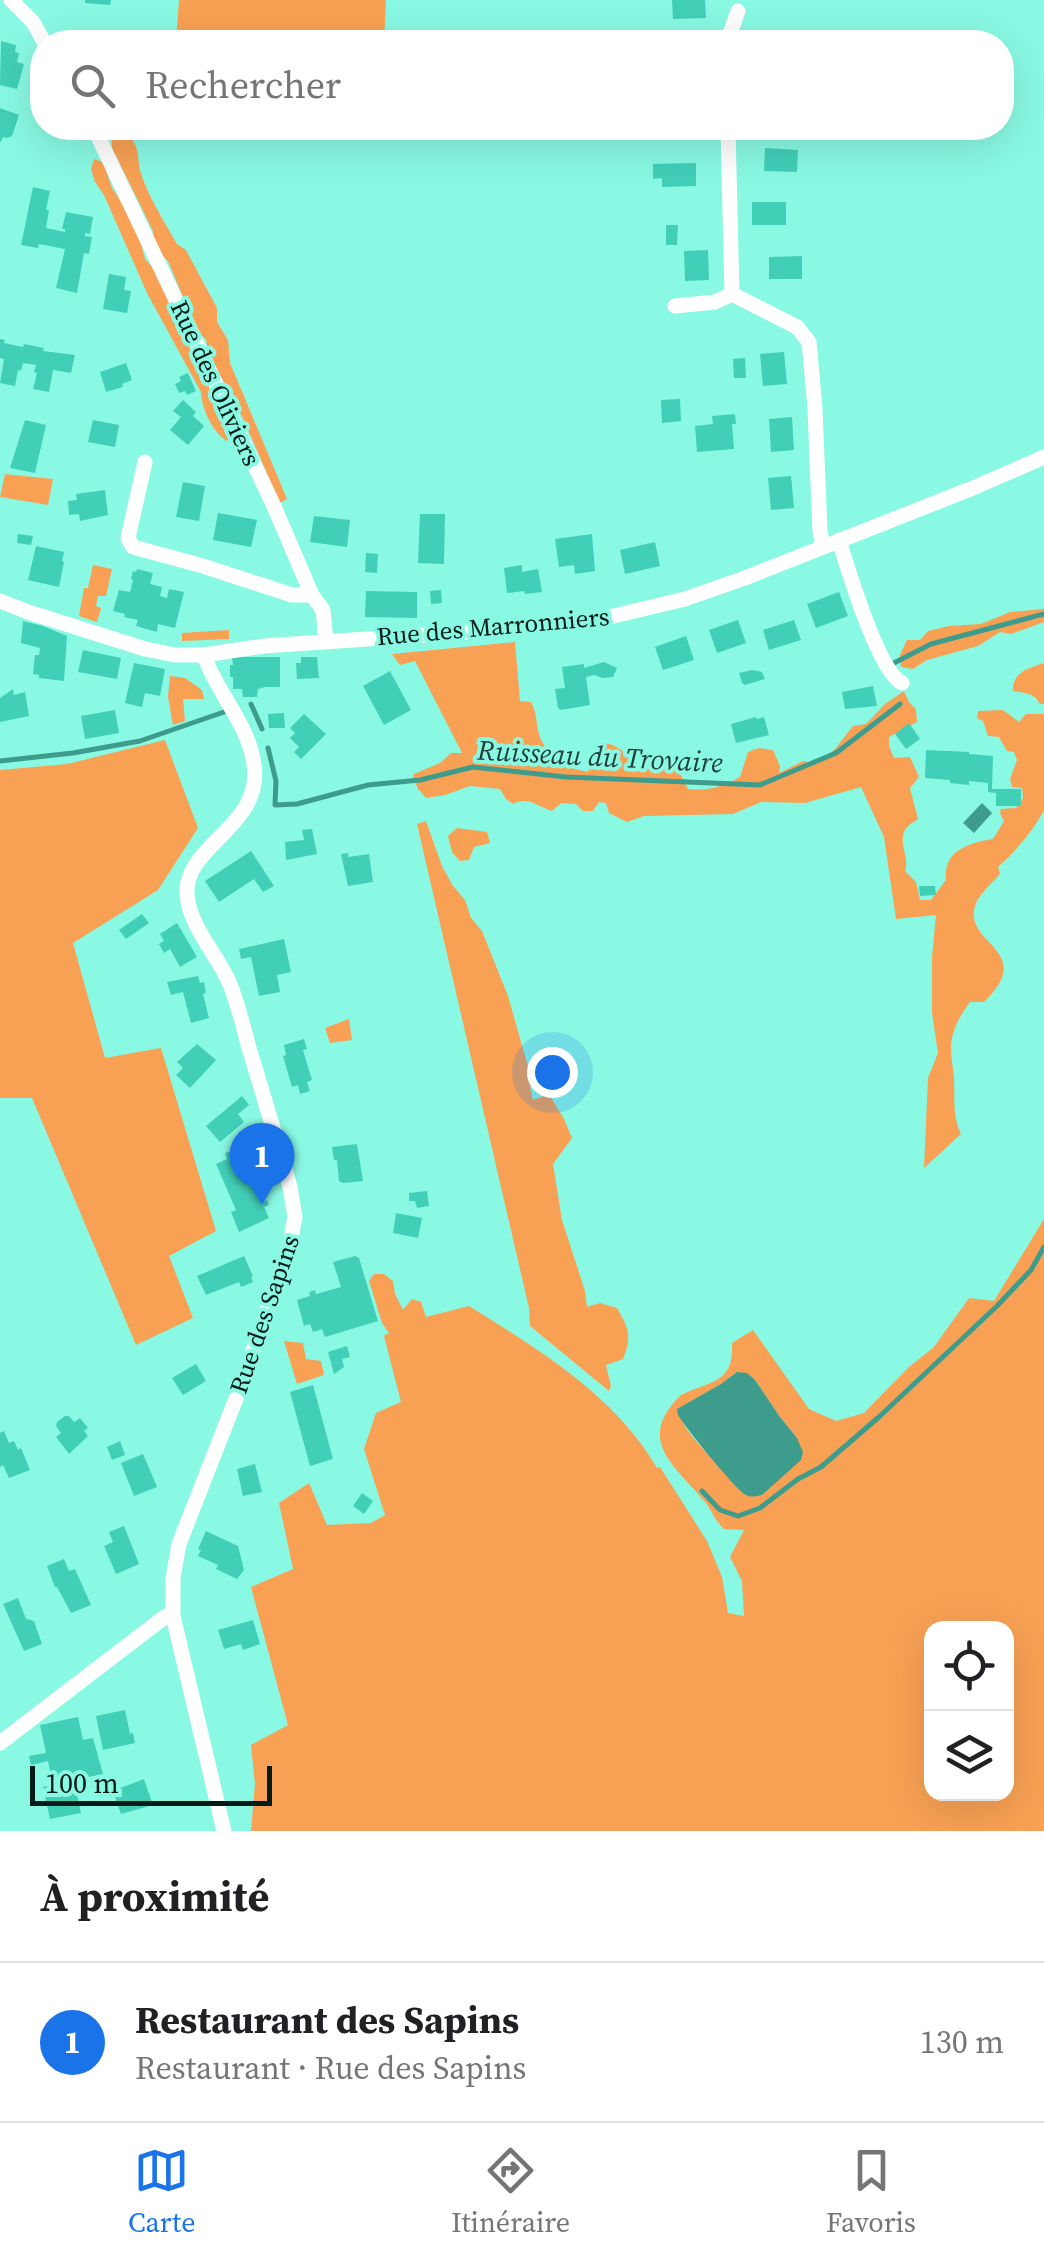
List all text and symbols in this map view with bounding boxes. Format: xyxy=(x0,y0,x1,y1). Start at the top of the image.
search box xyxy=(30,30,1014,140)
icon: search xyxy=(65,58,120,113)
text: Rechercher xyxy=(145,59,341,111)
street label: Rue des Oliviers xyxy=(163,295,269,471)
street label: Rue des Marronniers xyxy=(375,599,611,653)
water label: Ruisseau du Trovaire xyxy=(475,731,724,781)
your location xyxy=(527,1047,578,1098)
pin: 1 xyxy=(230,1122,294,1205)
street label: Rue des Sapins xyxy=(221,1230,307,1398)
map controls xyxy=(924,1621,1014,1801)
button: locate xyxy=(924,1621,1014,1711)
button: layers xyxy=(924,1711,1014,1801)
scale bar xyxy=(30,1761,272,1806)
text: 100 m xyxy=(45,1764,119,1802)
text: À proximité xyxy=(40,1867,269,1925)
text: Restaurant des Sapins xyxy=(135,1994,519,2046)
text: 1 xyxy=(64,2020,81,2064)
text: 130 m xyxy=(920,2020,1004,2064)
text: Restaurant · Rue des Sapins xyxy=(135,2046,526,2090)
tab: Carte xyxy=(128,2143,195,2241)
tab: Itinéraire xyxy=(451,2143,570,2241)
tab: Favoris xyxy=(826,2143,916,2241)

